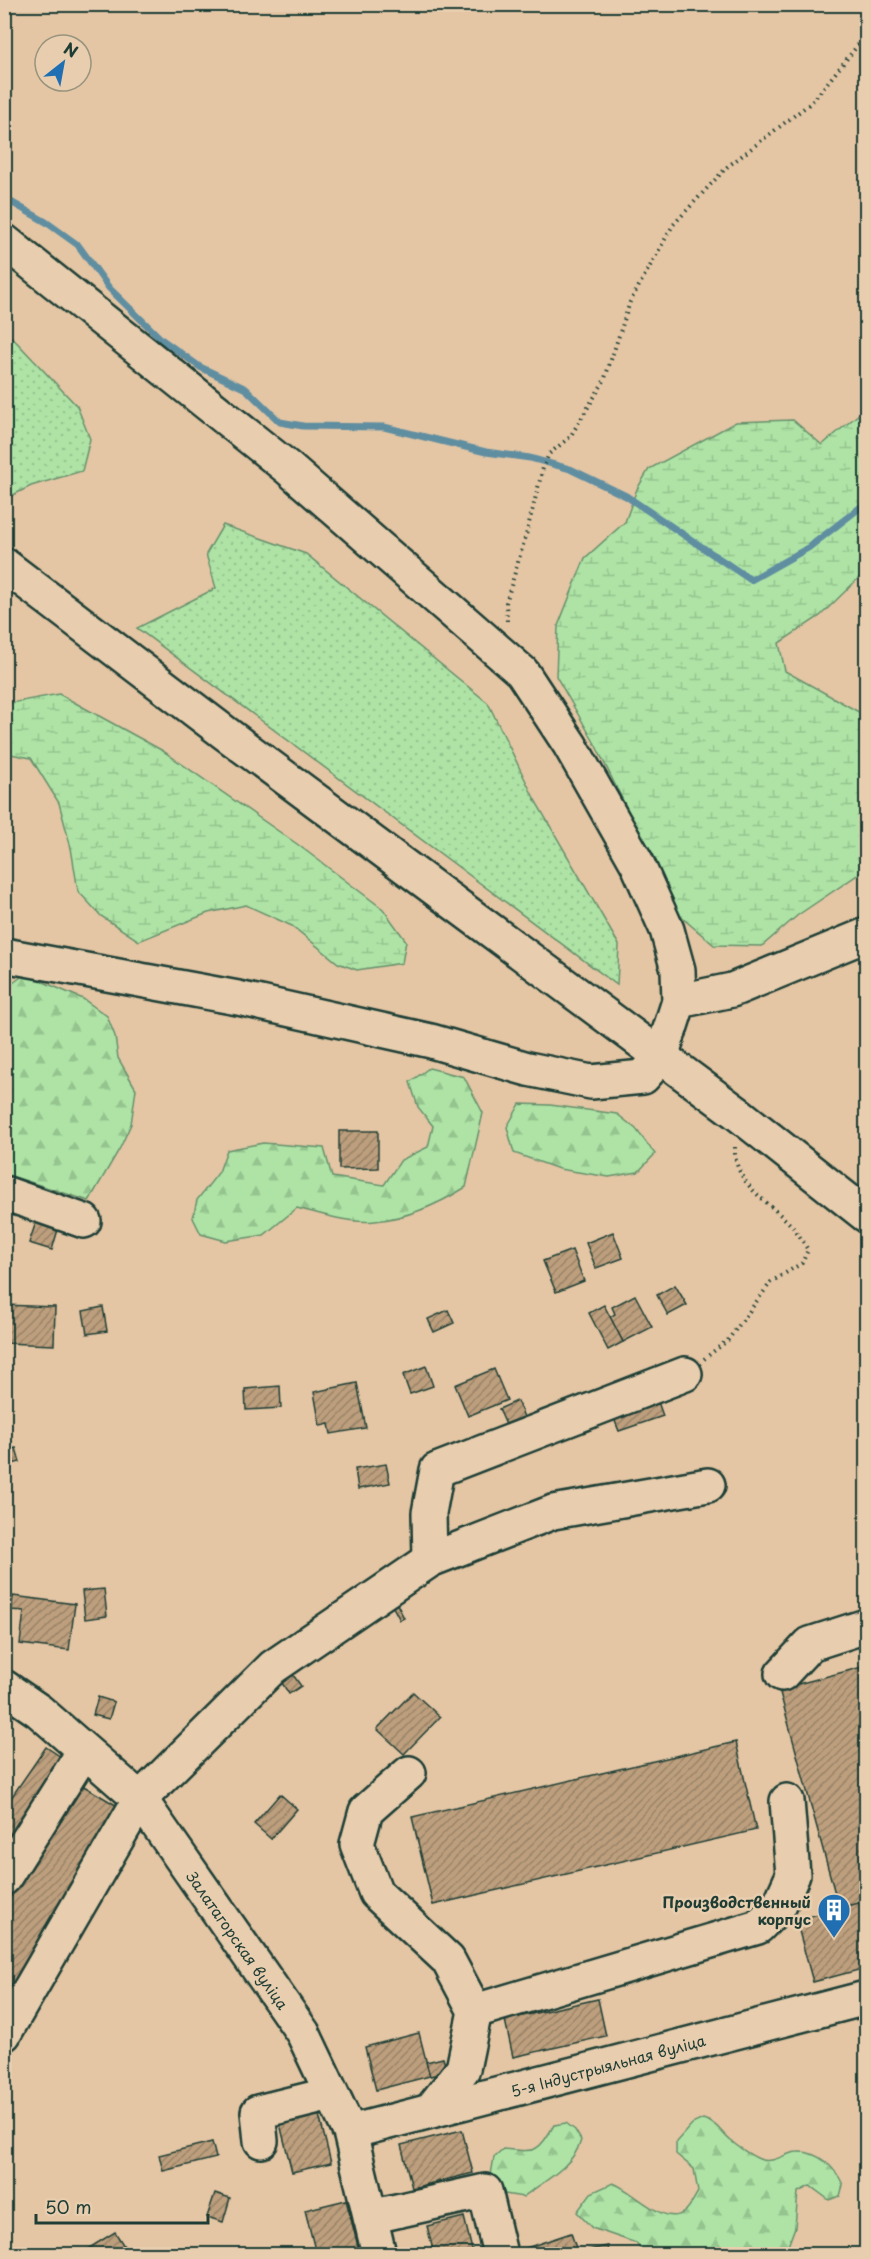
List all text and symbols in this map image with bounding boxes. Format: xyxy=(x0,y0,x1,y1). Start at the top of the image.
north arrow xyxy=(33,33,93,93)
text: N xyxy=(60,36,83,63)
street label: Залатагорская вуліца xyxy=(181,1865,295,2015)
place label: Производственный корпус xyxy=(662,1890,811,1930)
building icon: Производственный корпус xyxy=(816,1892,852,1939)
street label: 5-я Індустрыяльная вуліца xyxy=(508,2028,709,2102)
scale bar xyxy=(36,2187,208,2225)
text: 50 m xyxy=(45,2193,92,2220)

